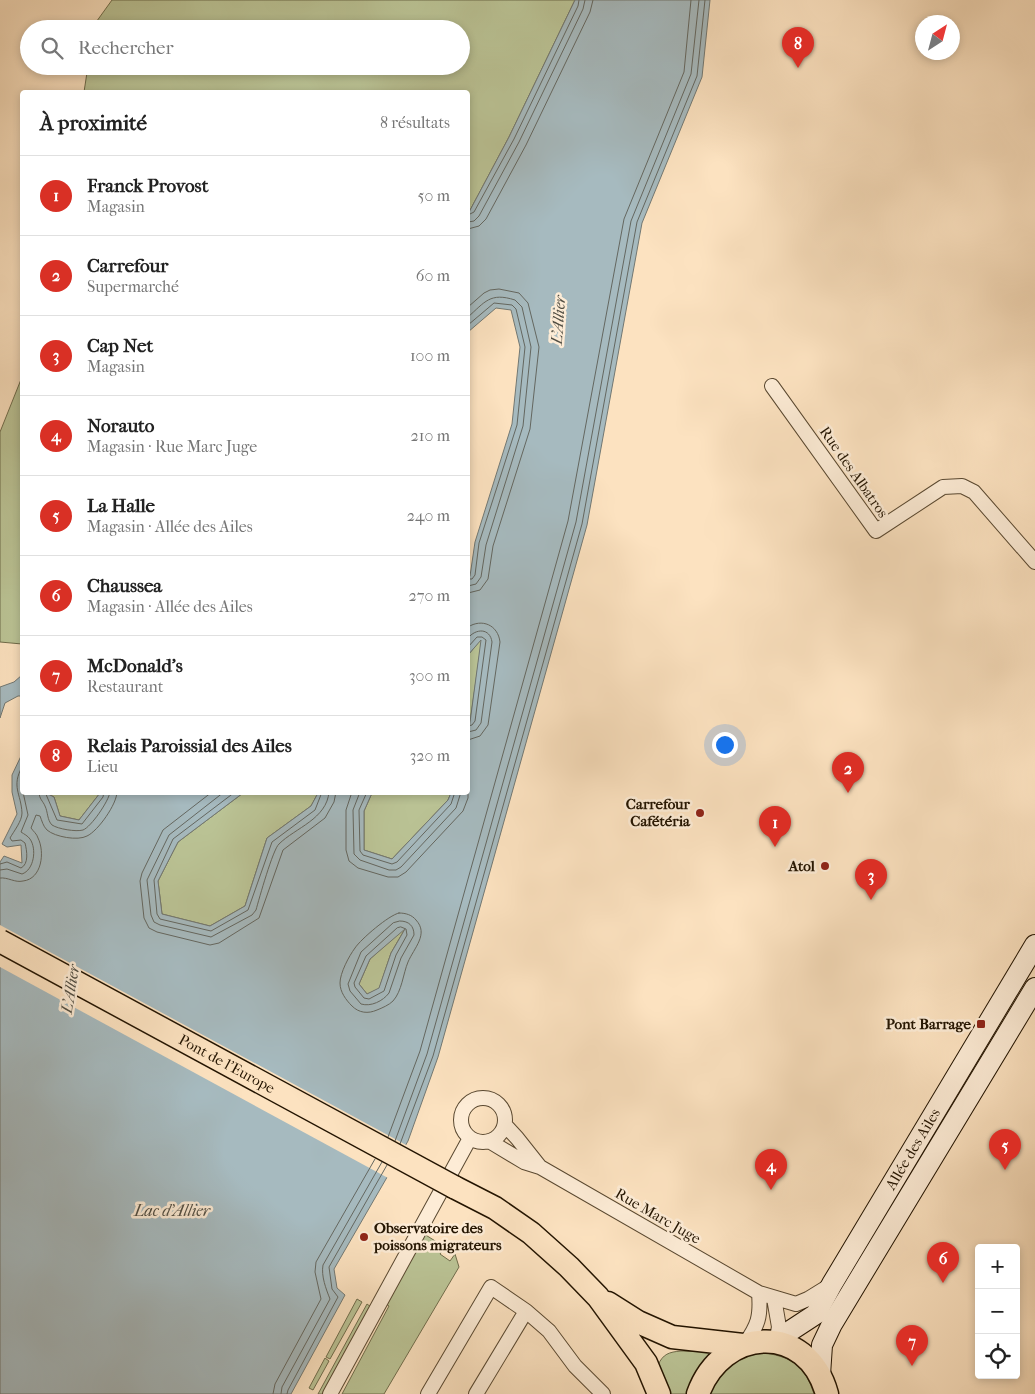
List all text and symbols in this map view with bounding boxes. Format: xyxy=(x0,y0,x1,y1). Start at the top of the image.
north arrow xyxy=(915,15,960,60)
search box xyxy=(20,20,470,75)
pin: 8 xyxy=(782,27,814,68)
icon: search xyxy=(38,34,66,62)
text: Rechercher xyxy=(78,37,174,59)
text: À proximité xyxy=(40,111,147,135)
text: 8 résultats xyxy=(380,113,450,132)
text: Franck Provost xyxy=(87,175,208,197)
text: 1 xyxy=(53,186,59,205)
text: 50 m xyxy=(418,186,450,205)
text: Magasin xyxy=(87,197,145,216)
text: Carrefour xyxy=(87,255,168,277)
text: 2 xyxy=(52,266,60,285)
text: 60 m xyxy=(416,266,450,285)
text: Supermarché xyxy=(87,277,179,296)
water label: L'Allier xyxy=(547,293,569,346)
text: Cap Net xyxy=(87,335,153,357)
text: 3 xyxy=(53,346,59,365)
text: 100 m xyxy=(410,346,450,365)
text: Magasin xyxy=(87,357,145,376)
text: Norauto xyxy=(87,415,154,437)
street label: Rue des Albatros xyxy=(816,423,892,522)
text: 4 xyxy=(51,426,61,445)
text: 210 m xyxy=(411,426,450,445)
text: Magasin · Rue Marc Juge xyxy=(87,437,257,456)
text: La Halle xyxy=(87,495,155,517)
text: 5 xyxy=(53,506,59,525)
text: 240 m xyxy=(407,506,450,525)
text: Magasin · Allée des Ailes xyxy=(87,517,253,536)
text: Chaussea xyxy=(87,575,162,597)
text: 6 xyxy=(52,586,60,605)
text: 270 m xyxy=(409,586,450,605)
text: Magasin · Allée des Ailes xyxy=(87,597,253,616)
text: McDonald's xyxy=(87,655,183,677)
text: 7 xyxy=(52,666,60,685)
text: 300 m xyxy=(409,666,450,685)
text: Restaurant xyxy=(87,677,163,696)
your location xyxy=(712,732,738,758)
text: Relais Paroissial des Ailes xyxy=(87,735,292,757)
text: 8 xyxy=(52,746,60,765)
text: 320 m xyxy=(410,746,450,765)
pin: 2 xyxy=(832,752,864,793)
text: Lieu xyxy=(87,757,118,776)
place label: Carrefour Cafétéria xyxy=(626,795,691,830)
pin: 1 xyxy=(759,806,791,847)
marker: Carrefour Cafétéria xyxy=(694,807,706,819)
place label: Atol xyxy=(787,857,816,875)
pin: 3 xyxy=(855,859,887,900)
marker: Atol xyxy=(819,860,831,872)
water label: L'Allier xyxy=(57,962,83,1016)
place label: Pont Barrage xyxy=(886,1015,972,1033)
marker: Pont Barrage xyxy=(975,1018,987,1030)
street label: Pont de l'Europe xyxy=(176,1031,279,1098)
street label: Allée des Ailes xyxy=(881,1105,944,1194)
pin: 5 xyxy=(989,1129,1021,1170)
pin: 4 xyxy=(755,1149,787,1190)
street label: Rue Marc Juge xyxy=(612,1184,704,1248)
water label: Lac d'Allier xyxy=(133,1201,212,1220)
place label: Observatoire des poissons migrateurs xyxy=(373,1219,502,1254)
marker: Observatoire des poissons migrateurs xyxy=(358,1231,370,1243)
pin: 6 xyxy=(927,1242,959,1283)
map controls xyxy=(975,1244,1020,1379)
button: + xyxy=(975,1244,1020,1289)
button: − xyxy=(975,1289,1020,1334)
pin: 7 xyxy=(896,1325,928,1366)
button: locate xyxy=(975,1334,1020,1379)

